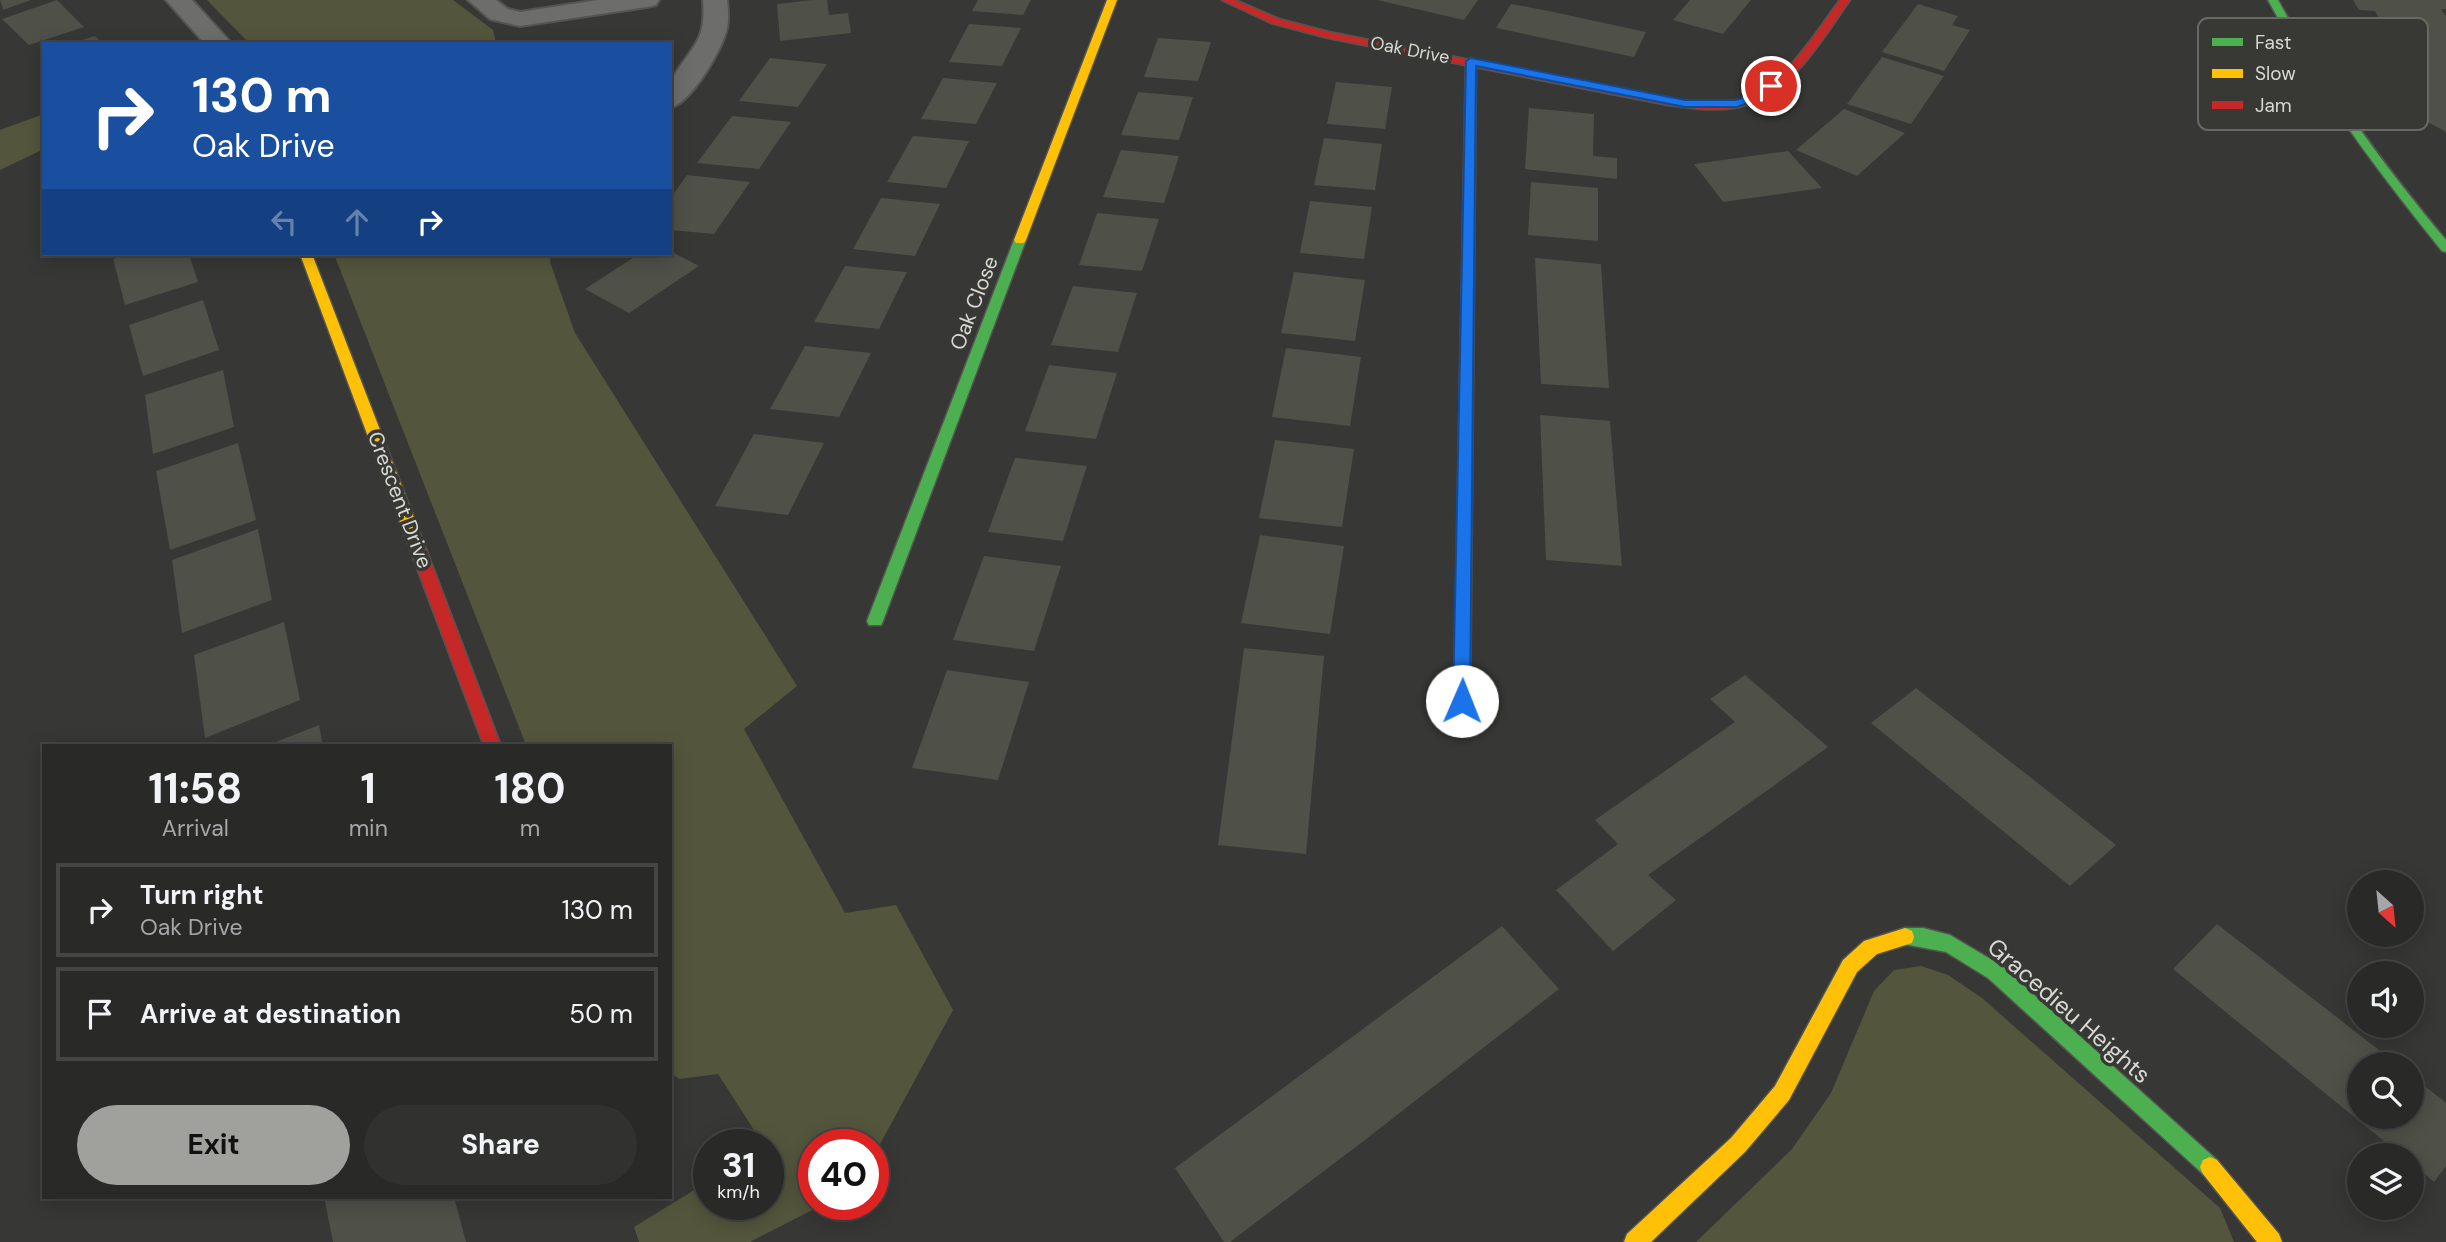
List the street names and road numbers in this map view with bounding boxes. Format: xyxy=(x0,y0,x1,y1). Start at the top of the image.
street label: Oak Drive xyxy=(1368,31,1452,69)
street label: Oak Close xyxy=(943,252,1005,354)
street label: Crescent Drive xyxy=(361,428,439,573)
street label: Gracedieu Heights xyxy=(1981,931,2157,1090)

